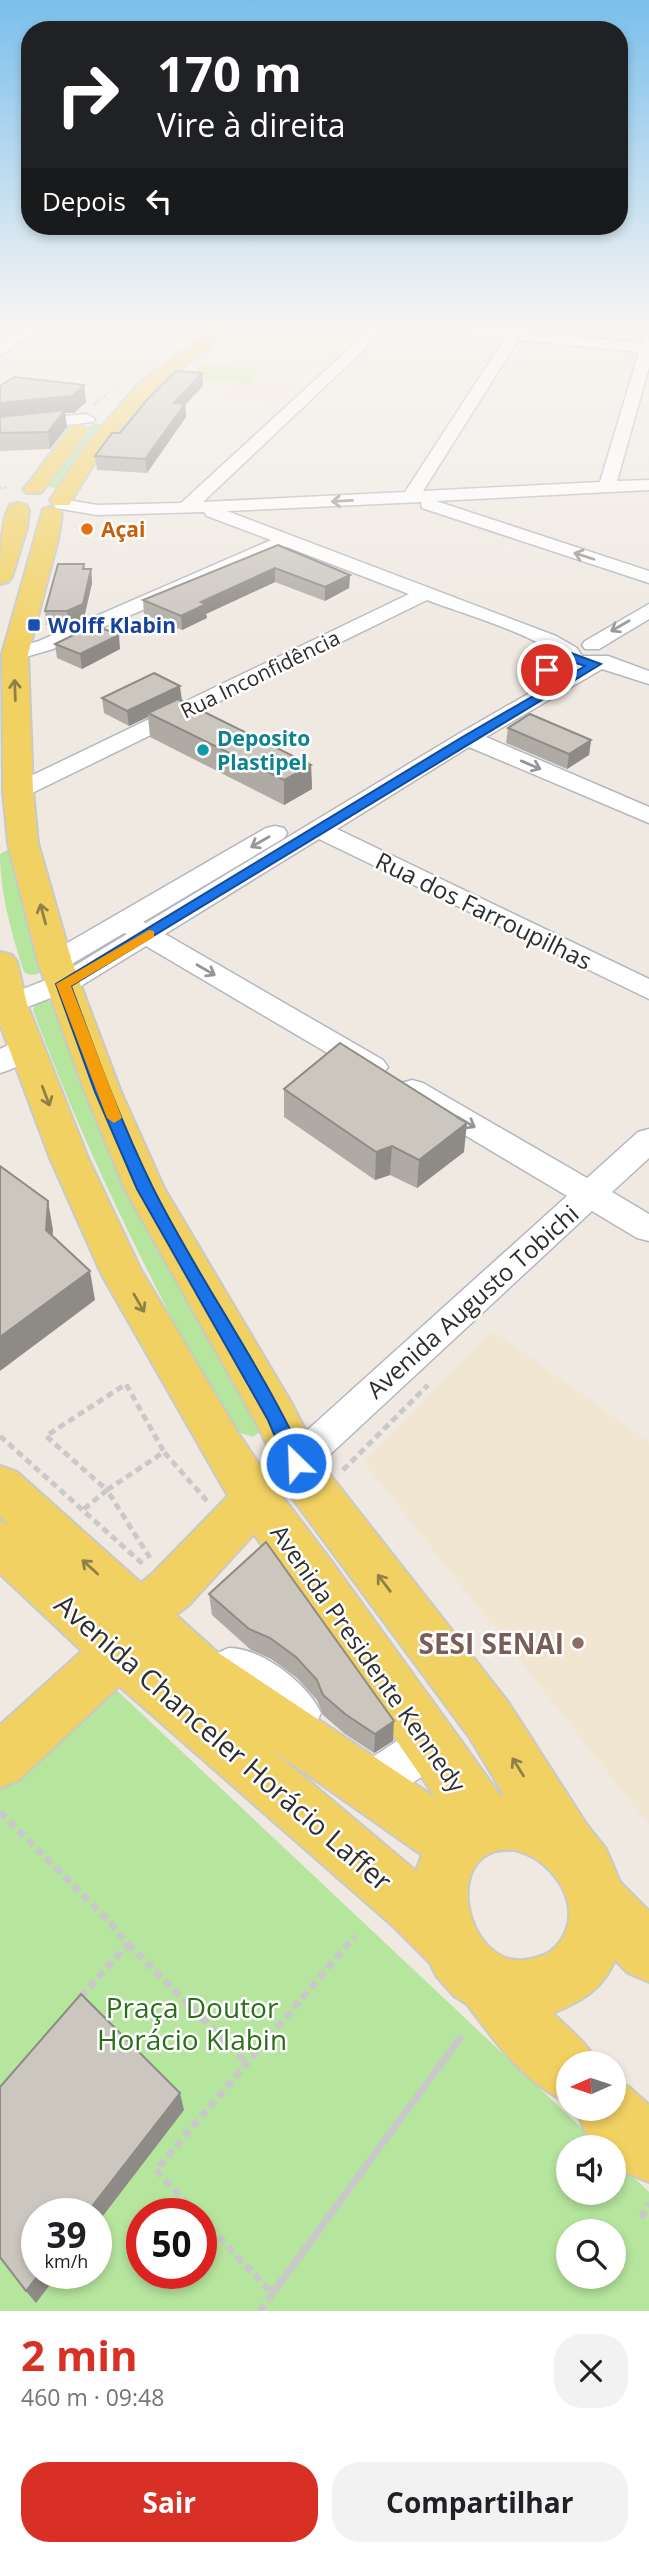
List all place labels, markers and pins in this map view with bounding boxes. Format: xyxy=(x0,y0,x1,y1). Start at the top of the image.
place label: Açai xyxy=(101,515,145,543)
marker: Açai xyxy=(79,521,95,537)
place label: Wolff Klabin xyxy=(48,611,176,639)
marker: Wolff Klabin xyxy=(26,617,42,633)
pin xyxy=(517,640,577,700)
place label: Deposito Plastipel xyxy=(217,724,310,776)
marker: Deposito Plastipel xyxy=(195,742,211,758)
place label: SESI SENAI xyxy=(418,1624,564,1662)
marker: SESI SENAI xyxy=(570,1635,586,1651)

